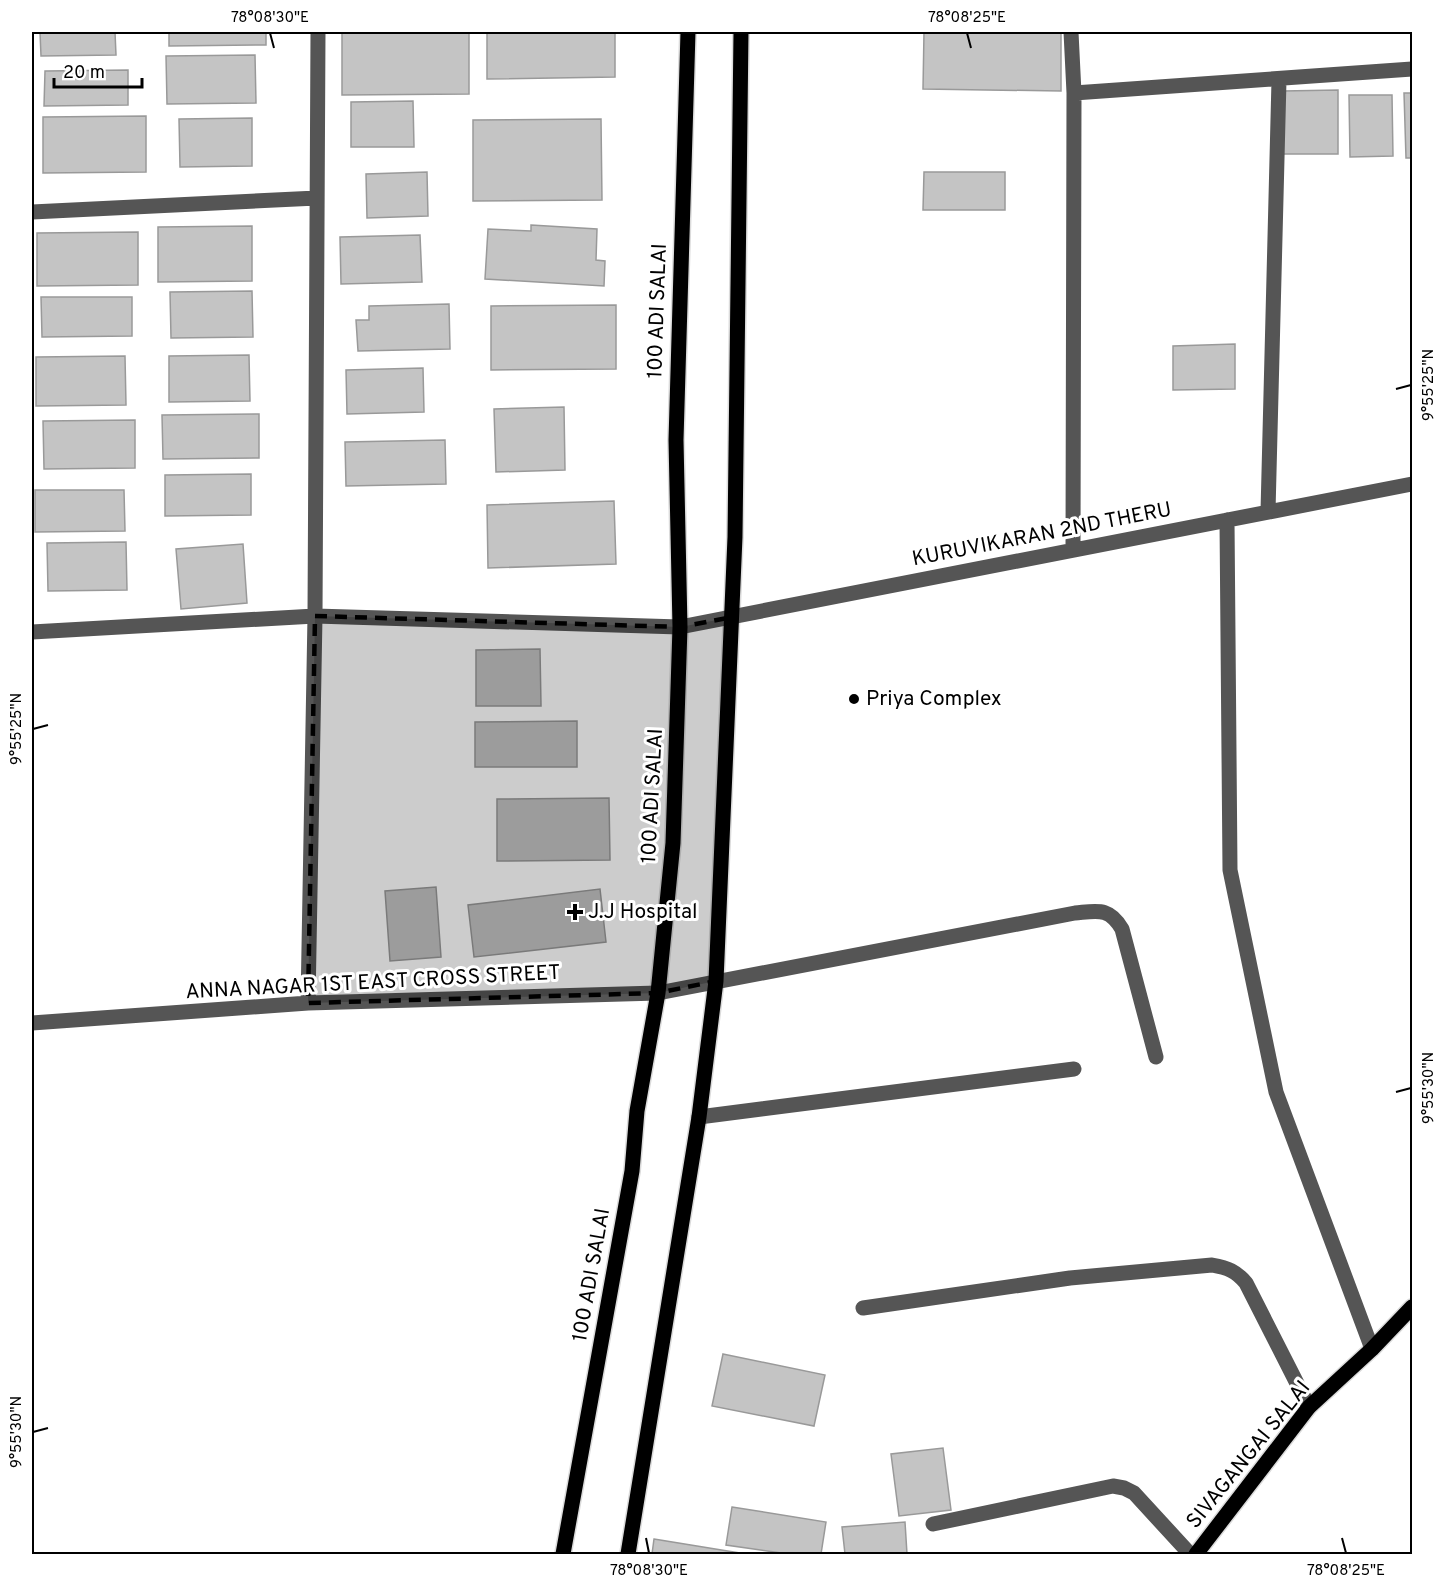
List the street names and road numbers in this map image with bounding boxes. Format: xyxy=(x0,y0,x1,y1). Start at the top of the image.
street label: 100 ADI SALAI xyxy=(642,243,674,379)
street label: KURUVIKARAN 2ND THERU xyxy=(910,497,1174,573)
street label: 100 ADI SALAI xyxy=(636,728,670,864)
street label: ANNA NAGAR 1ST EAST CROSS STREET xyxy=(185,960,561,1006)
street label: 100 ADI SALAI xyxy=(567,1206,617,1344)
street label: SIVAGANGAI SALAI xyxy=(1181,1375,1317,1535)

